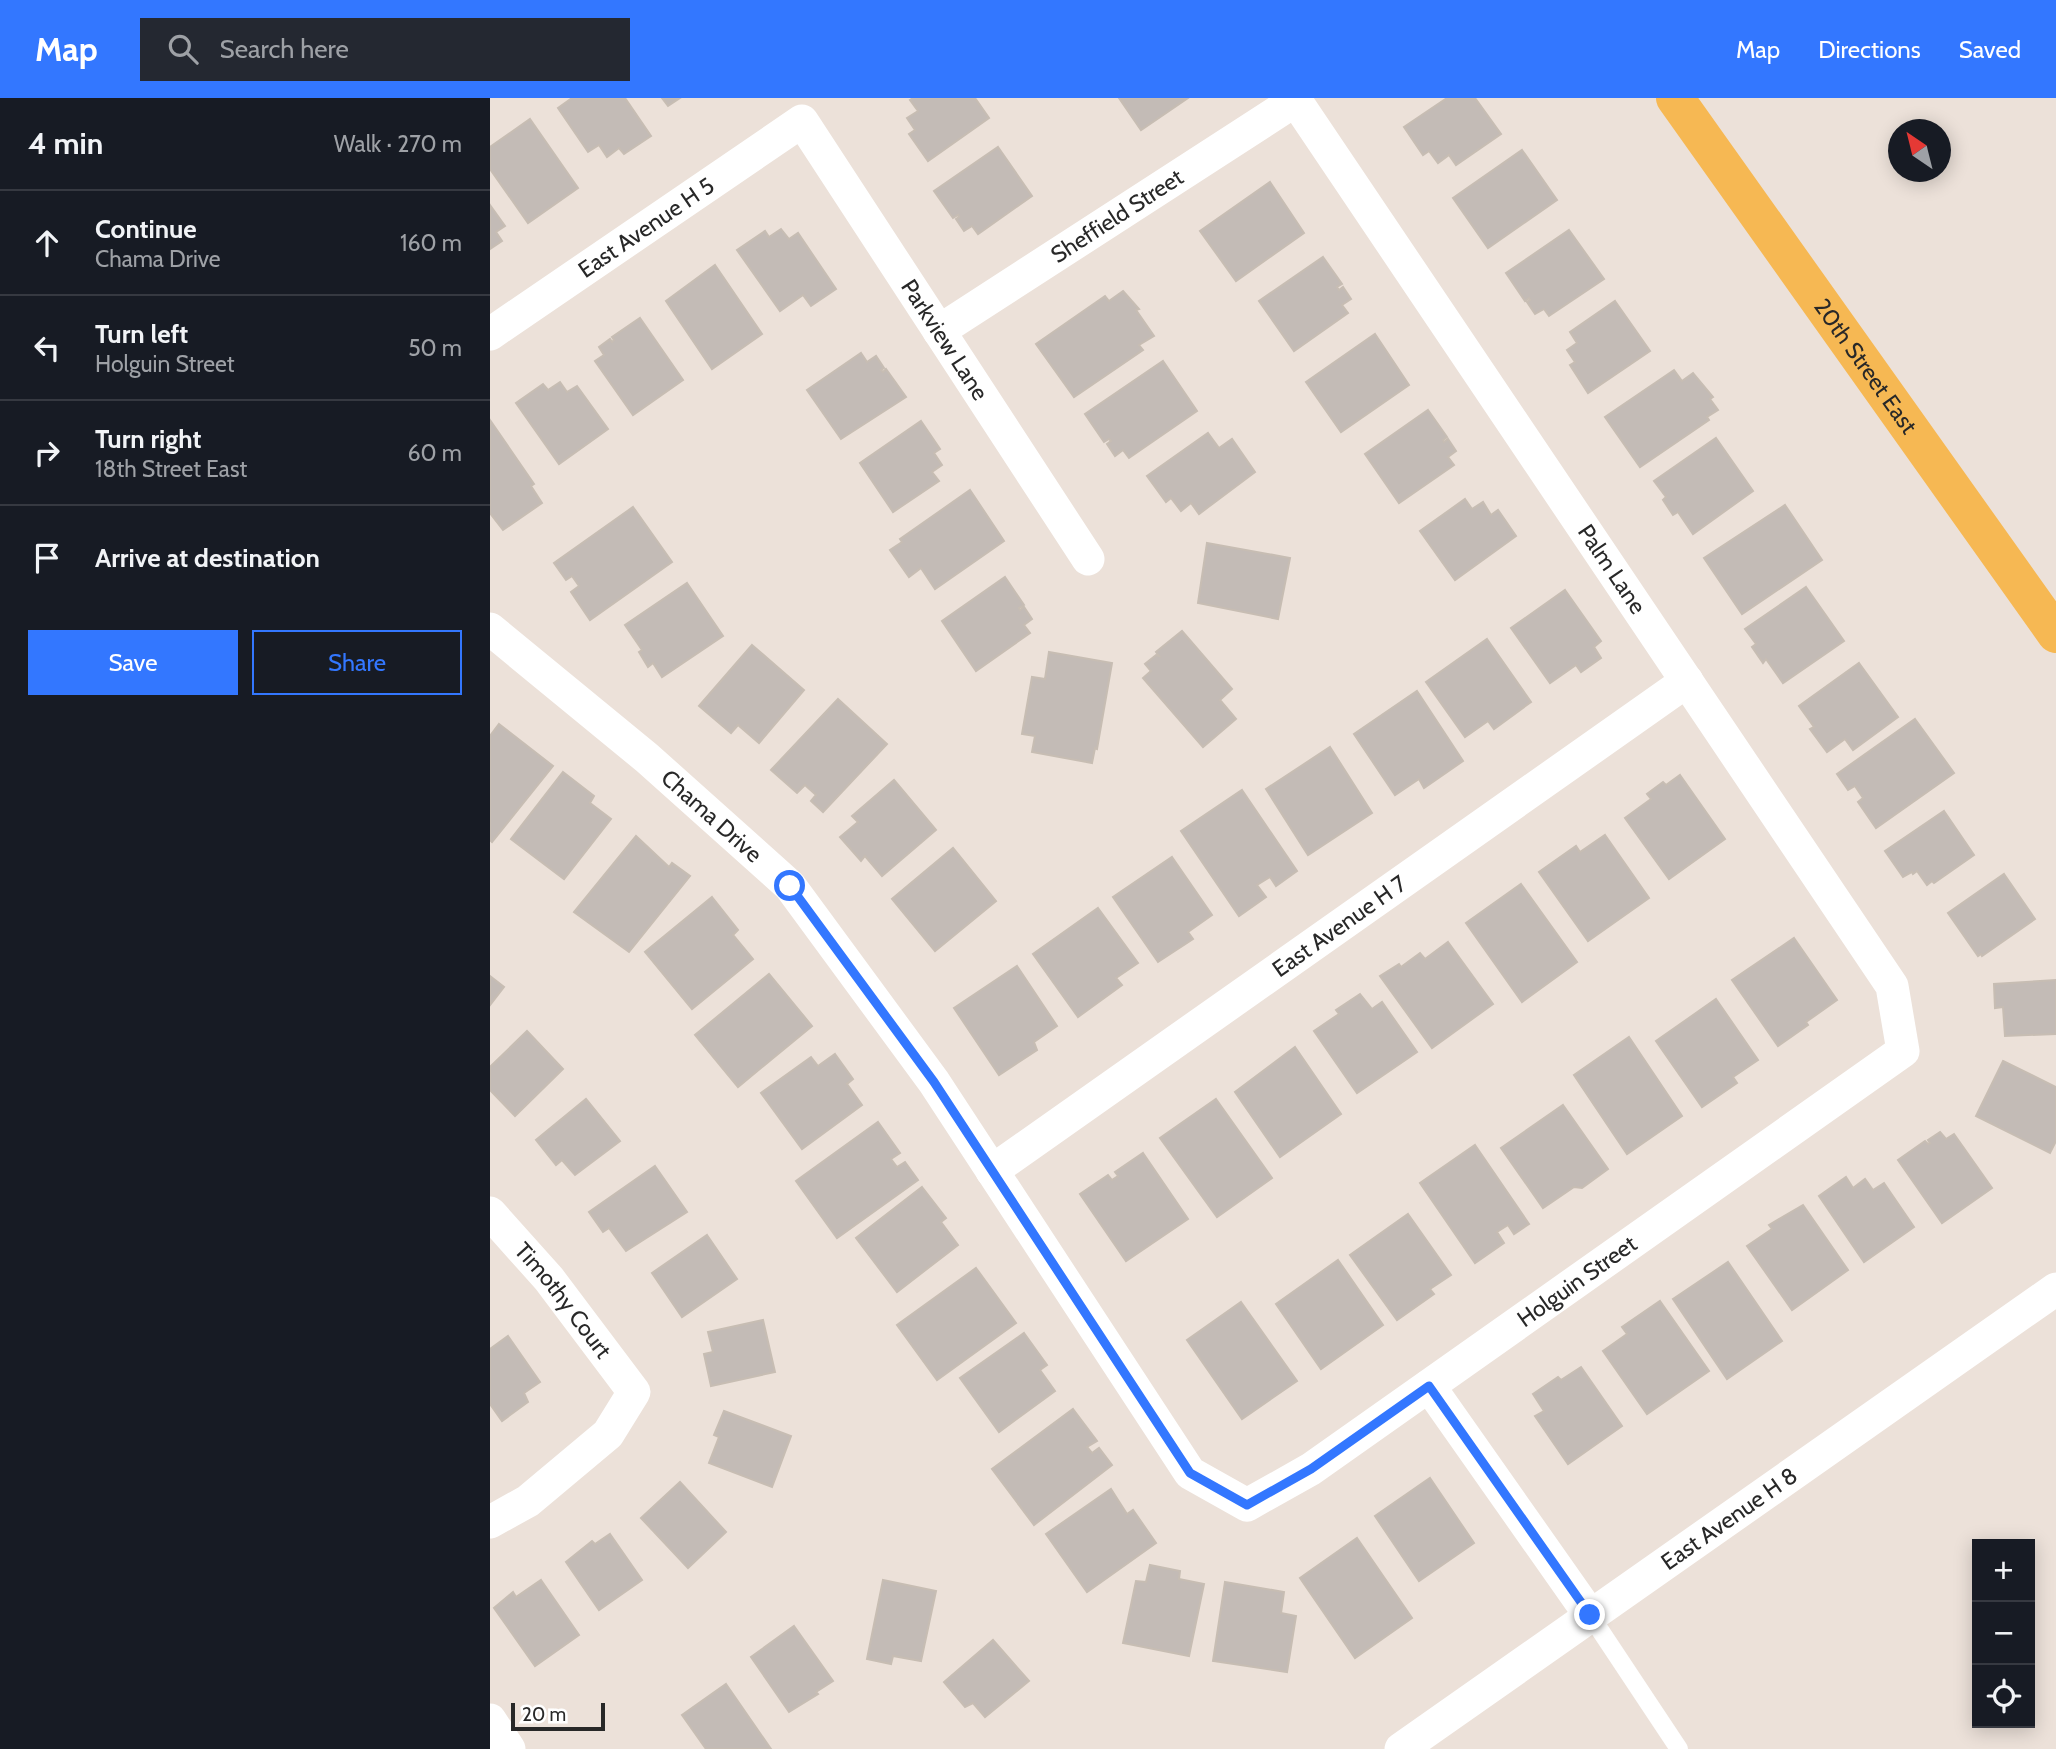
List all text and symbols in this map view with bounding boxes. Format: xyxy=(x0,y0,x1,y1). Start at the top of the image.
search box xyxy=(140,18,630,81)
text: Map xyxy=(35,29,98,69)
icon: search xyxy=(164,30,202,68)
text: Search here xyxy=(220,33,349,65)
text: Map xyxy=(1736,35,1780,64)
text: Directions xyxy=(1818,35,1921,64)
text: Saved xyxy=(1959,35,2021,64)
north arrow xyxy=(1888,119,1951,182)
text: 4 min xyxy=(28,125,103,162)
text: Walk · 270 m xyxy=(334,130,462,158)
street label: Sheffield Street xyxy=(1046,163,1189,269)
street label: East Avenue H 5 xyxy=(573,171,719,284)
text: Continue xyxy=(95,213,197,245)
icon: ahead xyxy=(28,224,66,262)
text: 160 m xyxy=(400,229,462,257)
text: Chama Drive xyxy=(95,245,221,273)
street label: Parkview Lane xyxy=(895,274,995,406)
street label: 20th Street East xyxy=(1808,293,1923,439)
text: Turn left xyxy=(95,318,188,350)
icon: left xyxy=(28,329,66,367)
text: 50 m xyxy=(408,334,462,362)
text: Holguin Street xyxy=(95,350,235,378)
text: Turn right xyxy=(95,423,201,455)
icon: right xyxy=(28,434,66,472)
text: 60 m xyxy=(408,439,462,467)
text: 18th Street East xyxy=(95,455,247,483)
street label: Palm Lane xyxy=(1572,519,1652,619)
icon: arrive xyxy=(28,539,66,577)
text: Arrive at destination xyxy=(95,542,320,574)
button: Save xyxy=(28,630,238,695)
button: Share xyxy=(252,630,462,695)
street label: Chama Drive xyxy=(656,764,768,868)
street label: East Avenue H 7 xyxy=(1267,869,1412,983)
route start xyxy=(774,870,805,901)
street label: Holguin Street xyxy=(1512,1229,1642,1333)
street label: Timothy Court xyxy=(509,1236,618,1364)
street label: East Avenue H 8 xyxy=(1656,1461,1803,1576)
map controls xyxy=(1972,1539,2035,1728)
button: + xyxy=(1972,1539,2035,1602)
route end xyxy=(1574,1599,1605,1630)
button: − xyxy=(1972,1602,2035,1665)
button: locate xyxy=(1972,1665,2035,1728)
scale bar xyxy=(511,1700,606,1732)
text: 20 m xyxy=(522,1703,566,1726)

